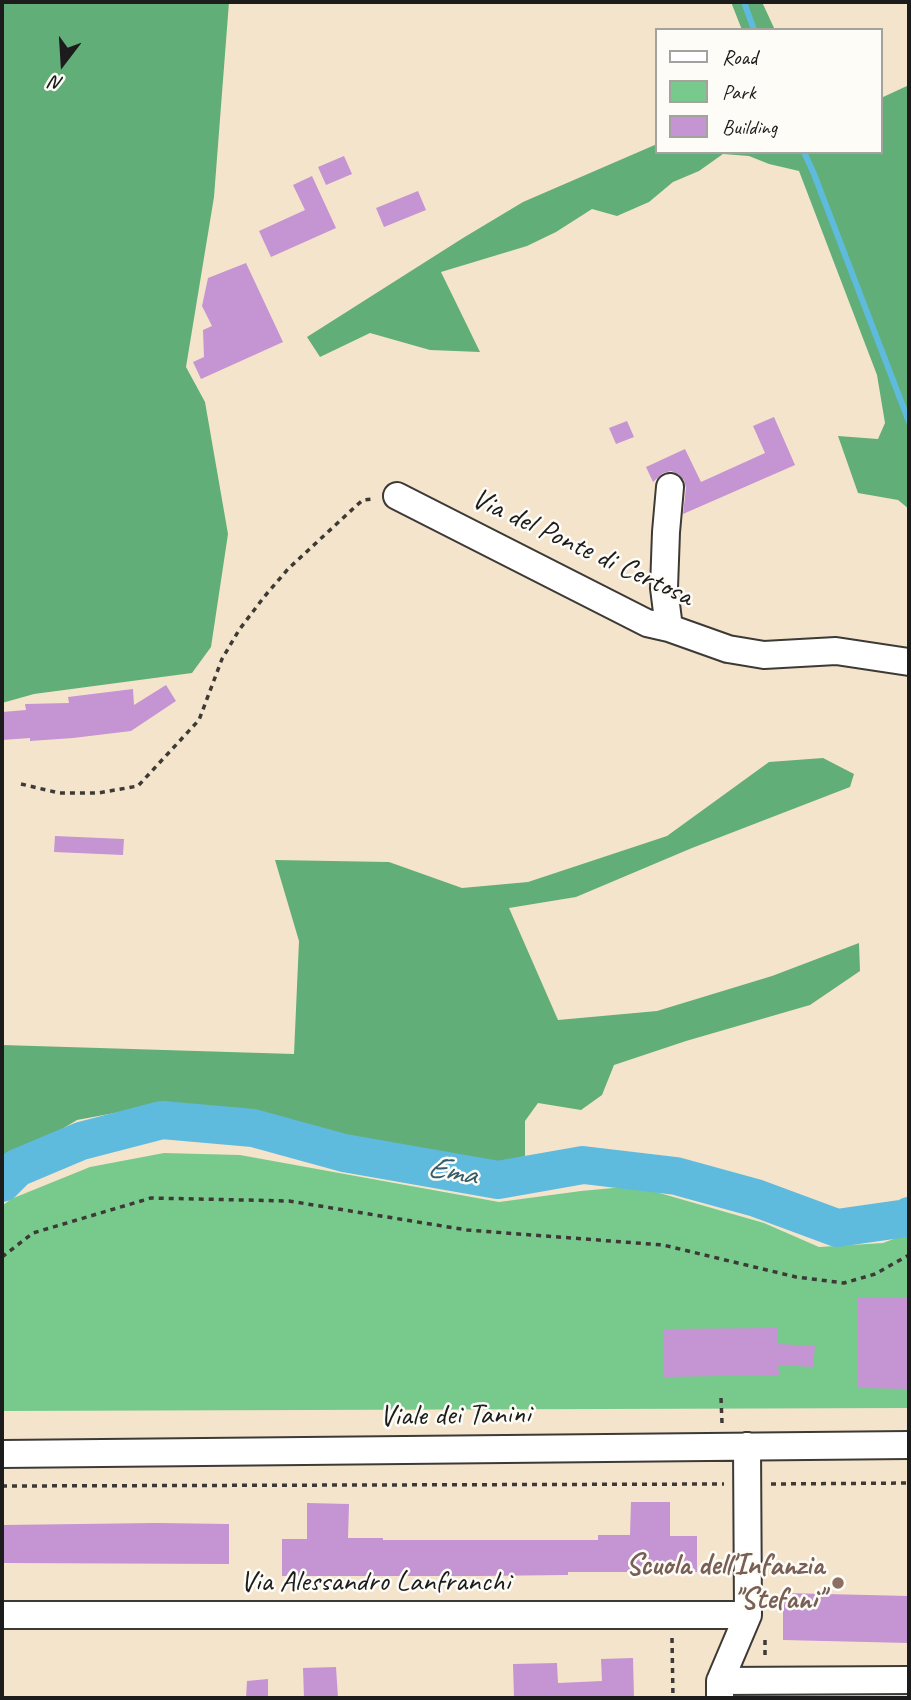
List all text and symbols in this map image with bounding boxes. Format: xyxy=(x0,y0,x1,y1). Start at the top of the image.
north arrow xyxy=(28,28,98,98)
legend xyxy=(656,28,883,154)
text: Road xyxy=(722,44,757,70)
text: N xyxy=(48,70,66,96)
text: Park xyxy=(722,79,755,105)
text: Building xyxy=(722,114,777,140)
street label: Via del Ponte di Certosa xyxy=(466,481,698,615)
water label: Ema xyxy=(425,1149,479,1195)
street label: Viale dei Tanini xyxy=(379,1397,531,1435)
place label: Scuola dell'Infanzia "Stefani" xyxy=(626,1548,824,1618)
street label: Via Alessandro Lanfranchi xyxy=(240,1564,510,1600)
marker: Scuola dell'Infanzia "Stefani" xyxy=(830,1575,846,1591)

